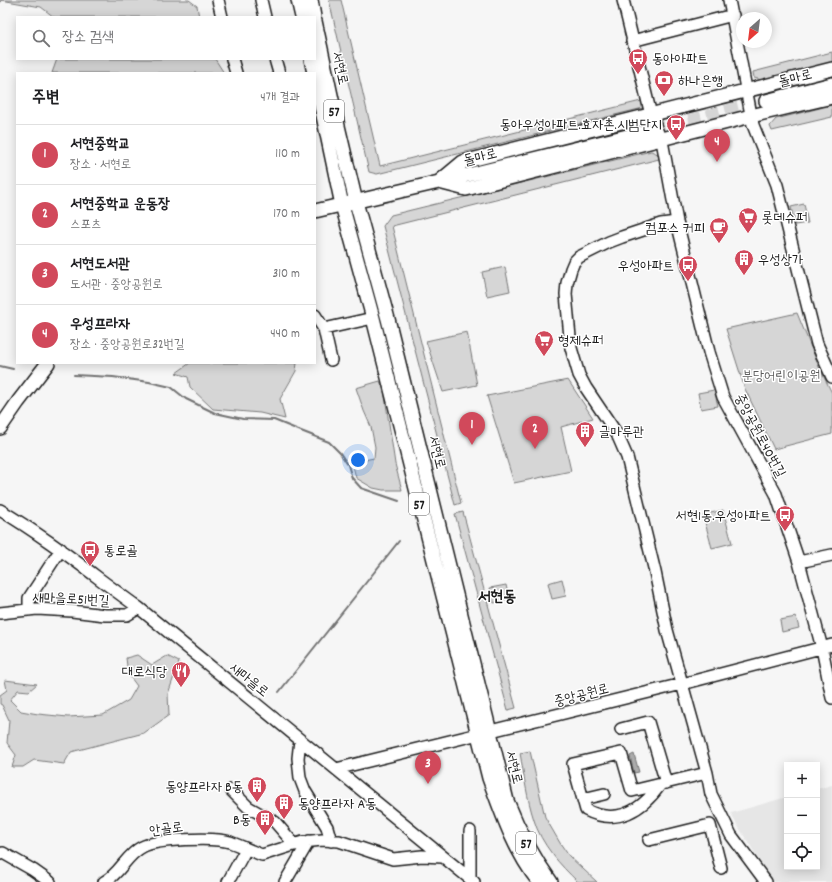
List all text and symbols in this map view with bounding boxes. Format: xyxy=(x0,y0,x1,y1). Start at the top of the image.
north arrow xyxy=(736,12,772,48)
search box xyxy=(16,16,316,60)
icon: search xyxy=(30,27,52,49)
text: 장소 검색 xyxy=(62,27,114,49)
bus stop icon: 동아아파트 xyxy=(627,47,649,75)
street label: 서현로 xyxy=(326,50,352,87)
place label: 동아아파트 xyxy=(652,50,708,70)
street label: 돌마로 xyxy=(777,65,814,93)
bank icon: 하나은행 xyxy=(653,69,675,97)
place label: 하나은행 xyxy=(678,72,723,92)
text: 주변 xyxy=(32,87,59,111)
text: 4개 결과 xyxy=(260,89,300,108)
road number: 57 xyxy=(324,100,344,122)
bus stop icon: 동아우성아파트.효자촌.시범단지 xyxy=(665,113,687,141)
place label: 동아우성아파트.효자촌.시범단지 xyxy=(500,116,662,136)
pin: 4 xyxy=(704,129,730,162)
text: 서현중학교 xyxy=(70,134,130,156)
street label: 돌마로 xyxy=(462,144,499,172)
text: 1 xyxy=(44,145,46,164)
text: 110 m xyxy=(275,145,300,164)
text: 장소 · 서현로 xyxy=(70,156,131,175)
text: 서현중학교 운동장 xyxy=(70,194,170,216)
text: 2 xyxy=(42,205,48,224)
text: 170 m xyxy=(273,205,300,224)
supermarket icon: 롯데슈퍼 xyxy=(737,206,759,234)
place label: 롯데슈퍼 xyxy=(762,209,807,229)
text: 스포츠 xyxy=(70,216,101,235)
cafe icon: 컴포스 커피 xyxy=(708,216,730,244)
place label: 컴포스 커피 xyxy=(645,219,705,239)
building icon: 우성상가 xyxy=(733,248,755,276)
place label: 우성상가 xyxy=(758,251,804,271)
text: 서현도서관 xyxy=(70,254,130,276)
bus stop icon: 우성아파트 xyxy=(677,254,699,282)
place label: 우성아파트 xyxy=(618,257,674,277)
text: 3 xyxy=(42,265,48,284)
text: 310 m xyxy=(272,265,300,284)
text: 도서관 · 중앙공원로 xyxy=(70,276,163,295)
text: 우성프라자 xyxy=(70,314,130,336)
text: 4 xyxy=(42,325,48,344)
text: 440 m xyxy=(270,325,300,344)
supermarket icon: 형제슈퍼 xyxy=(533,329,555,357)
place label: 형제슈퍼 xyxy=(558,332,603,352)
text: 장소 · 중앙공원로32번길 xyxy=(70,336,185,355)
park label: 분당어린이공원 xyxy=(742,367,820,387)
street label: 중앙공원로40번길 xyxy=(729,390,790,482)
pin: 1 xyxy=(459,412,485,445)
pin: 2 xyxy=(522,416,548,449)
building icon: 글마루관 xyxy=(574,420,596,448)
place label: 글마루관 xyxy=(599,423,644,443)
street label: 서현로 xyxy=(422,434,450,471)
your location xyxy=(348,450,368,470)
road number: 57 xyxy=(409,493,429,515)
bus stop icon: 서현1동.우성아파트 xyxy=(774,504,796,532)
place label: 서현1동.우성아파트 xyxy=(675,507,771,527)
bus stop icon: 통로골 xyxy=(79,539,101,567)
place label: 통로골 xyxy=(104,542,138,562)
district label: 서현동 xyxy=(478,586,516,609)
street label: 새마을로51번길 xyxy=(32,588,111,612)
street label: 새마을로 xyxy=(225,659,273,703)
restaurant icon: 대로식당 xyxy=(170,660,192,688)
place label: 대로식당 xyxy=(122,663,168,683)
street label: 중앙공원로 xyxy=(552,679,611,712)
street label: 서현로 xyxy=(499,749,527,786)
pin: 3 xyxy=(415,751,441,784)
map controls xyxy=(784,762,820,870)
button: + xyxy=(784,762,820,798)
building icon: 동양프라자 B동 xyxy=(246,775,268,803)
place label: 동양프라자 B동 xyxy=(166,778,243,798)
building icon: 동양프라자 A동 xyxy=(273,792,295,820)
place label: 동양프라자 A동 xyxy=(298,795,376,815)
button: − xyxy=(784,798,820,834)
building icon: B동 xyxy=(254,808,276,836)
place label: B동 xyxy=(233,811,251,831)
street label: 안골로 xyxy=(148,818,184,842)
road number: 57 xyxy=(516,832,536,854)
button: locate xyxy=(784,834,820,870)

